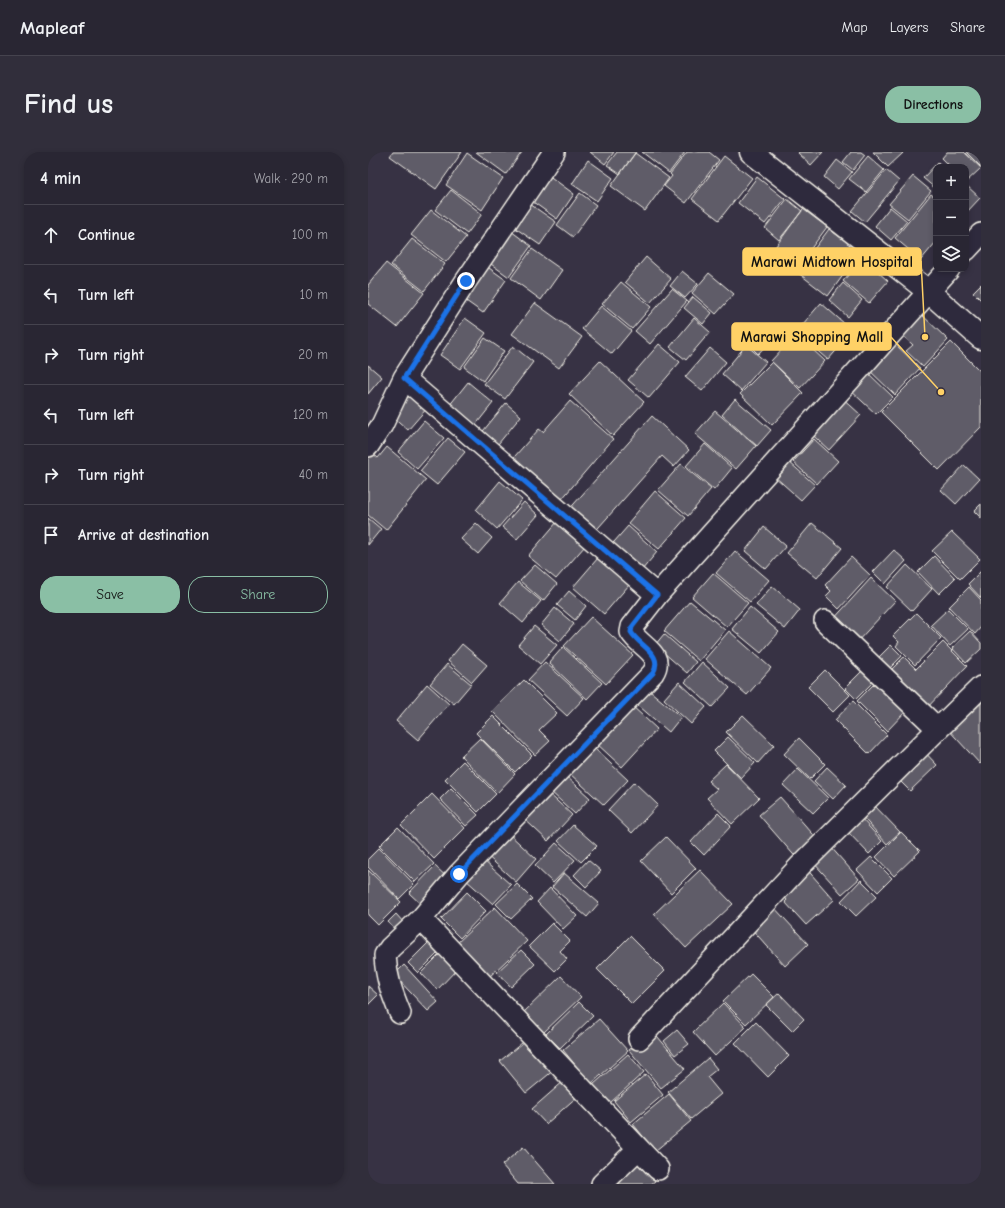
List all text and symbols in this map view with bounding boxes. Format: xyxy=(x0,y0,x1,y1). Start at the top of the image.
text: Mapleaf xyxy=(20,17,84,39)
text: Map xyxy=(841,19,868,36)
text: Layers xyxy=(890,19,928,36)
text: Share xyxy=(950,19,985,36)
button: Directions xyxy=(885,86,981,123)
text: Find us xyxy=(24,88,113,120)
map controls xyxy=(933,164,969,272)
button: + xyxy=(933,164,969,200)
text: 4 min xyxy=(40,169,81,188)
text: Walk · 290 m xyxy=(254,171,328,186)
button: − xyxy=(933,200,969,236)
icon: ahead xyxy=(40,224,62,246)
text: Continue xyxy=(78,226,135,244)
text: 100 m xyxy=(292,227,328,242)
button: layers xyxy=(933,236,969,272)
callout: Marawi Midtown Hospital xyxy=(743,248,921,275)
text: Marawi Midtown Hospital xyxy=(751,253,913,271)
route end xyxy=(457,272,475,290)
icon: left xyxy=(40,284,62,306)
text: Turn left xyxy=(78,286,134,304)
text: 10 m xyxy=(300,287,328,302)
callout: Marawi Shopping Mall xyxy=(732,323,891,350)
text: Marawi Shopping Mall xyxy=(741,328,883,346)
icon: right xyxy=(40,344,62,366)
text: Turn right xyxy=(78,346,144,364)
text: 20 m xyxy=(298,347,328,362)
icon: left xyxy=(40,404,62,426)
text: Turn left xyxy=(78,406,134,424)
text: 120 m xyxy=(293,407,328,422)
icon: right xyxy=(40,464,62,486)
text: Turn right xyxy=(78,466,144,484)
text: 40 m xyxy=(299,467,328,482)
icon: arrive xyxy=(40,524,62,546)
text: Arrive at destination xyxy=(78,526,209,544)
button: Save xyxy=(40,576,180,613)
button: Share xyxy=(188,576,328,613)
route start xyxy=(450,865,468,883)

